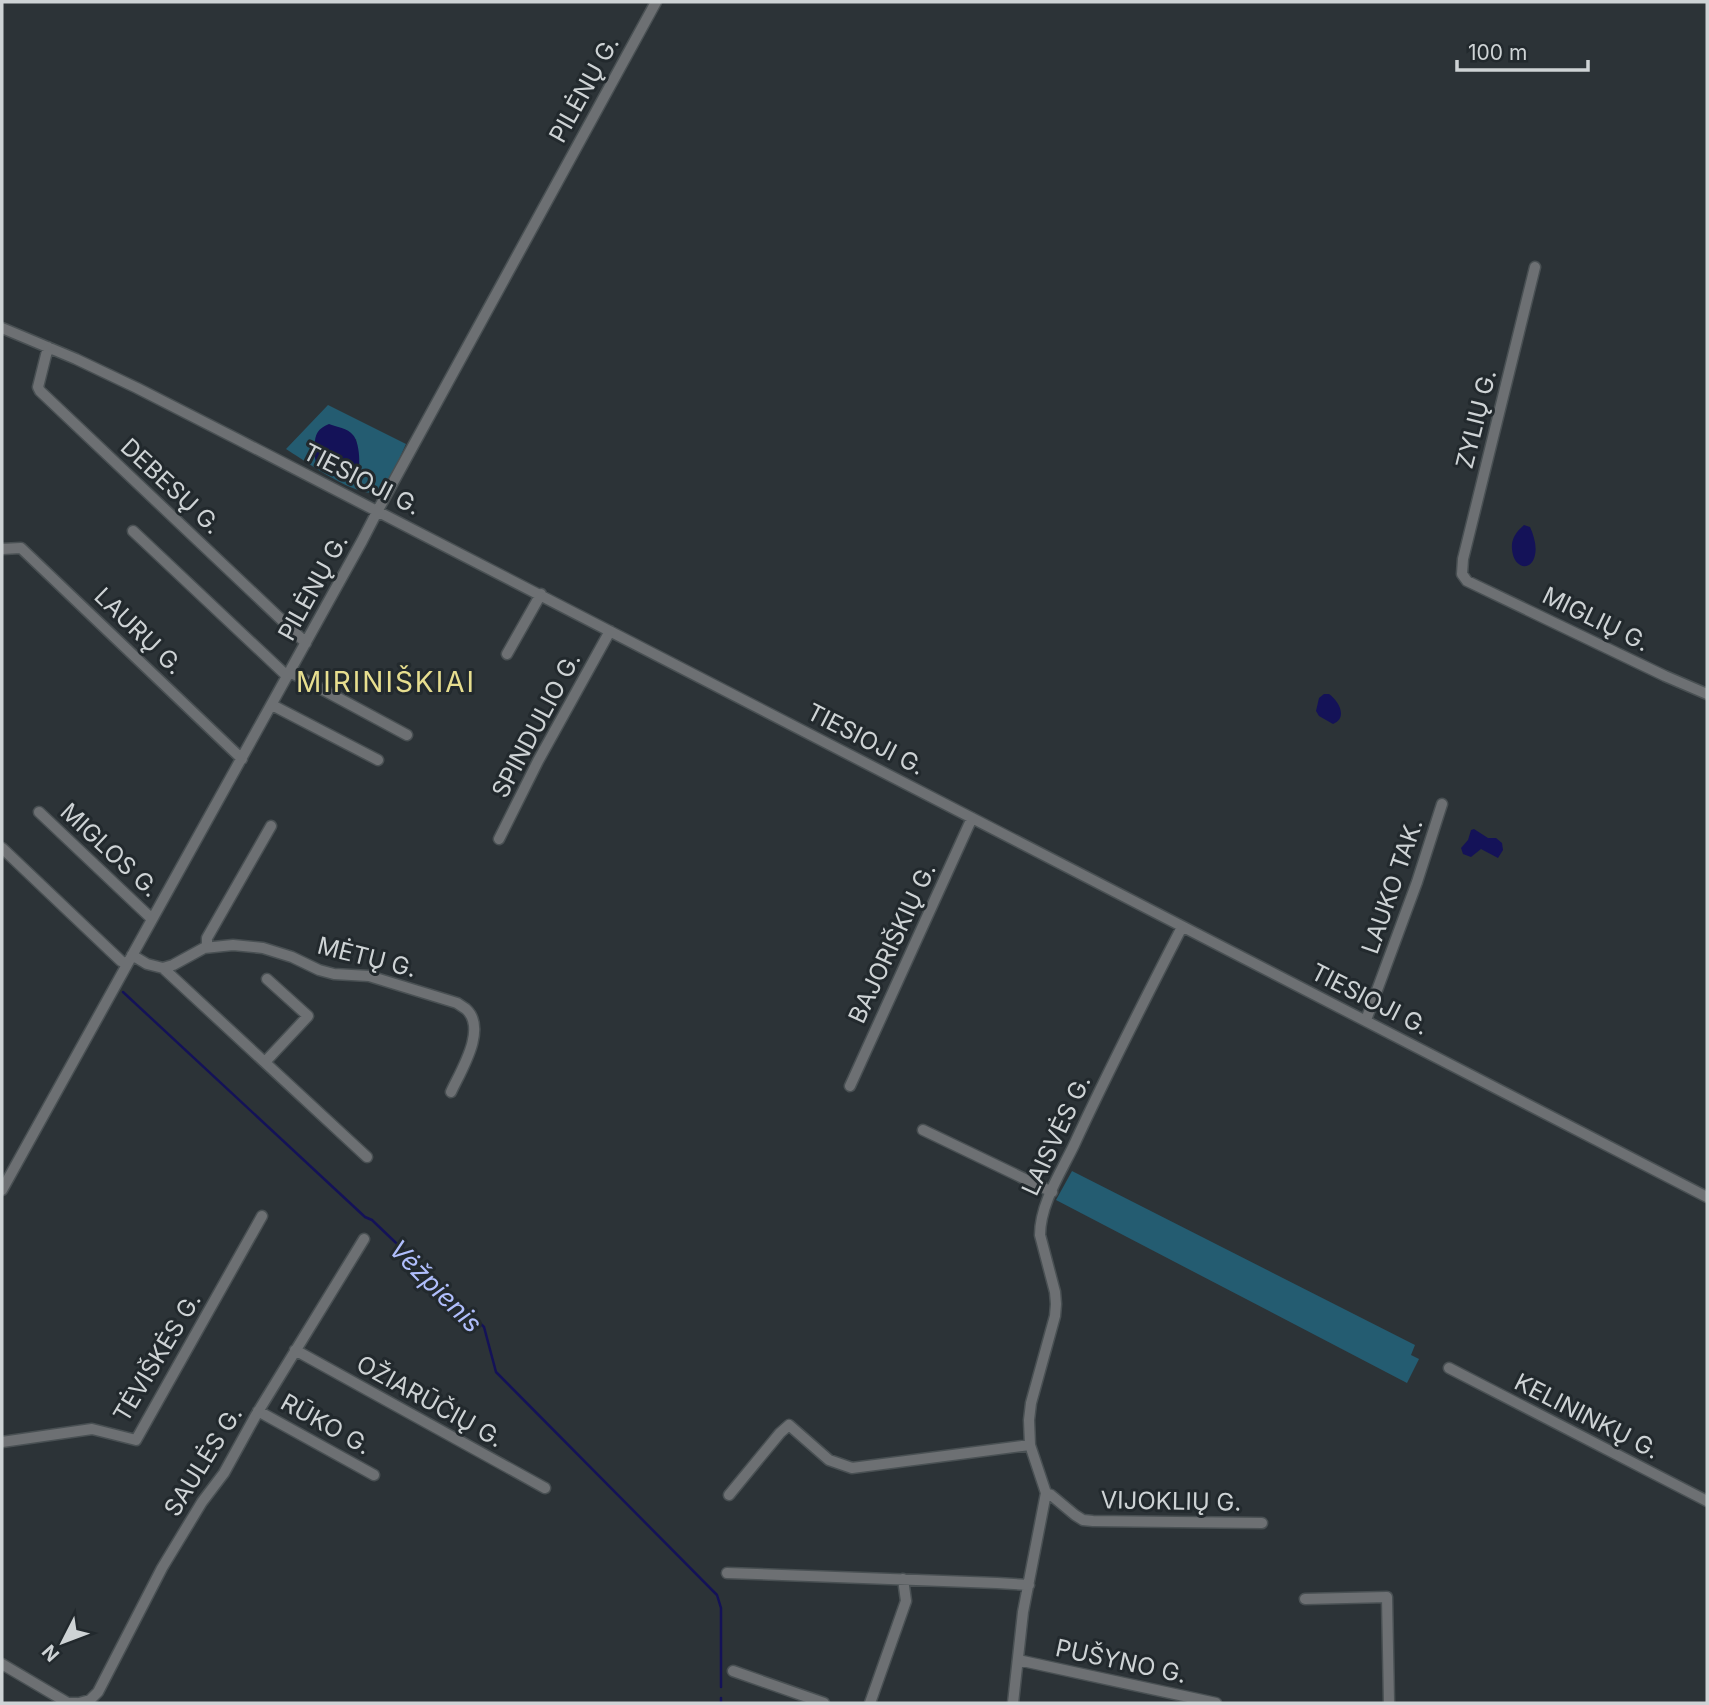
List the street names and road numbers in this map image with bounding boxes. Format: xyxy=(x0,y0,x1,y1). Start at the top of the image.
street label: PILĖNŲ G. xyxy=(543,31,625,147)
street label: ZYLIŲ G. xyxy=(1450,367,1502,471)
street label: DEBESŲ G. xyxy=(115,432,227,540)
street label: TIESIOJI G. xyxy=(298,437,426,521)
street label: PILĖNŲ G. xyxy=(272,529,354,645)
street label: MIGLIŲ G. xyxy=(1538,581,1654,657)
street label: LAURŲ G. xyxy=(88,582,190,680)
street label: SPINDULIO G. xyxy=(486,647,586,803)
street label: TIESIOJI G. xyxy=(802,697,930,781)
street label: MIGLOS G. xyxy=(55,797,165,903)
street label: LAUKO TAK. xyxy=(1355,815,1429,957)
street label: BAJORIŠKIŲ G. xyxy=(841,858,942,1028)
street label: MĖTŲ G. xyxy=(314,931,420,983)
street label: TIESIOJI G. xyxy=(1306,957,1434,1041)
street label: LAISVĖS G. xyxy=(1015,1070,1097,1200)
street label: TĖVIŠKĖS G. xyxy=(106,1287,207,1427)
street label: OŽIARŪČIŲ G. xyxy=(352,1348,509,1453)
street label: KELININKŲ G. xyxy=(1510,1367,1664,1465)
street label: RŪKO G. xyxy=(276,1387,376,1461)
street label: SAULĖS G. xyxy=(158,1401,248,1521)
street label: VIJOKLIŲ G. xyxy=(1100,1485,1242,1517)
street label: PUŠYNO G. xyxy=(1053,1632,1189,1689)

